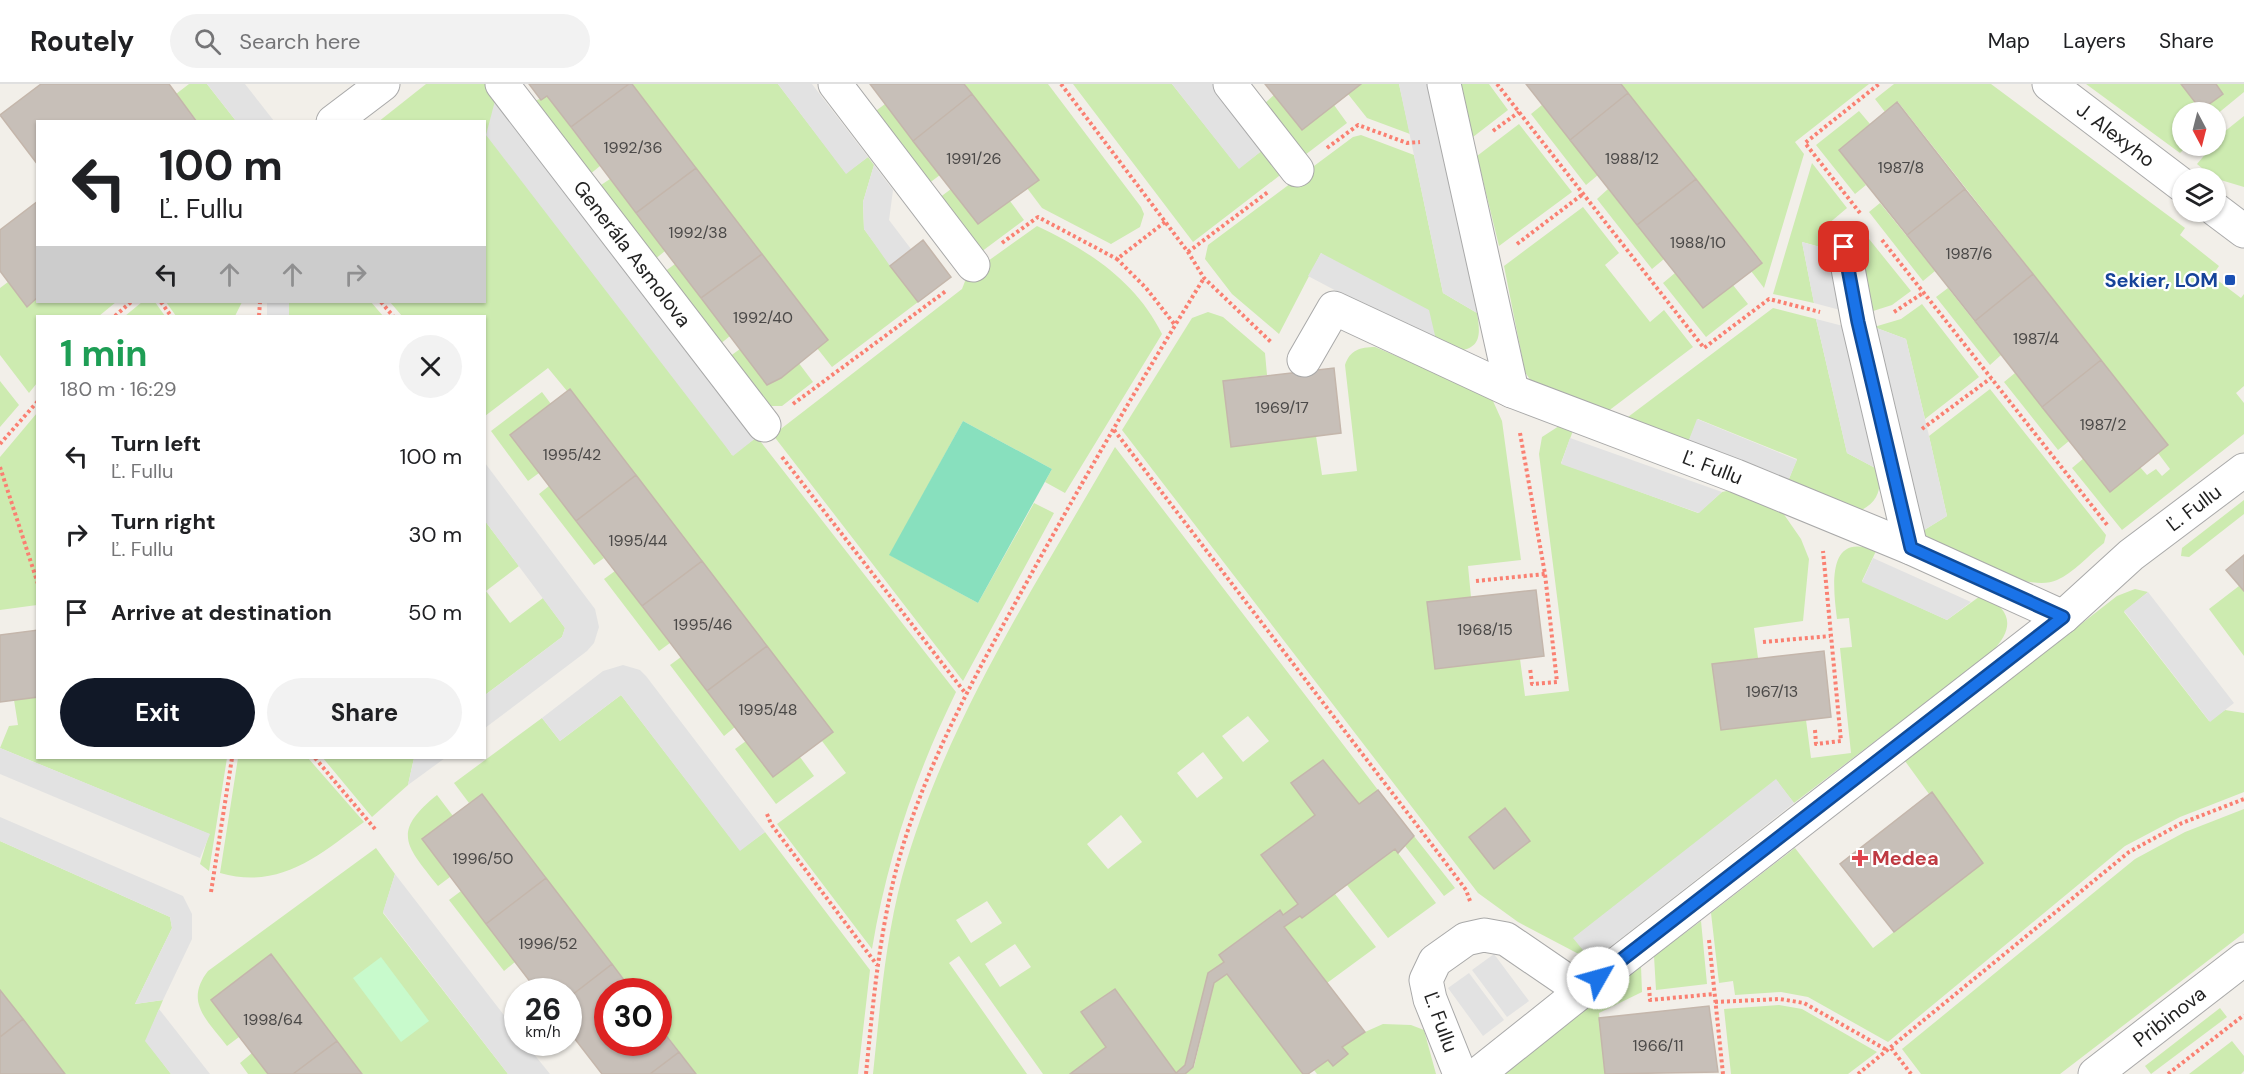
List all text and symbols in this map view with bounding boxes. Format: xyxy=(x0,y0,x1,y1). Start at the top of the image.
search box xyxy=(170,14,590,68)
text: Routely xyxy=(30,23,134,60)
icon: search xyxy=(191,25,224,58)
text: Search here xyxy=(239,27,361,56)
text: Map xyxy=(1988,27,2030,55)
text: Layers xyxy=(2063,27,2126,55)
text: Share xyxy=(2159,27,2214,55)
street label: J. Alexyho xyxy=(2071,97,2160,173)
north arrow xyxy=(2172,102,2226,156)
map controls xyxy=(2172,102,2226,222)
house number: 1992/36 xyxy=(603,137,663,158)
text: 100 m xyxy=(159,138,283,193)
icon: left xyxy=(60,144,138,222)
house number: 1991/26 xyxy=(946,148,1002,169)
house number: 1988/12 xyxy=(1605,148,1659,169)
house number: 1987/8 xyxy=(1878,157,1924,178)
button: layers xyxy=(2172,168,2226,222)
street label: Generála Asmolova xyxy=(568,175,697,332)
text: Ľ. Fullu xyxy=(159,191,243,226)
pin xyxy=(1818,221,1869,272)
house number: 1992/38 xyxy=(669,222,727,243)
icon: arrive xyxy=(1827,230,1860,263)
house number: 1988/10 xyxy=(1670,232,1726,253)
house number: 1987/6 xyxy=(1945,243,1993,264)
icon: left xyxy=(150,258,183,291)
icon: ahead xyxy=(213,258,246,291)
icon: ahead xyxy=(276,258,309,291)
icon: right xyxy=(339,258,372,291)
place label: Sekier, LOM xyxy=(2104,267,2218,293)
marker: Sekier, LOM xyxy=(2223,273,2237,287)
house number: 1992/40 xyxy=(733,307,793,328)
house number: 1987/4 xyxy=(2013,328,2059,349)
text: 1 min xyxy=(60,330,148,377)
button: close xyxy=(399,335,462,398)
text: 180 m · 16:29 xyxy=(60,376,177,402)
house number: 1969/17 xyxy=(1255,397,1309,418)
house number: 1987/2 xyxy=(2080,414,2126,435)
text: Turn left xyxy=(111,429,201,458)
icon: left xyxy=(60,440,93,473)
text: 100 m xyxy=(400,442,462,471)
house number: 1995/42 xyxy=(543,444,601,465)
street label: Ľ. Fullu xyxy=(1679,444,1747,490)
text: Ľ. Fullu xyxy=(111,458,173,484)
street label: Ľ. Fullu xyxy=(2161,479,2227,537)
text: Turn right xyxy=(111,507,216,536)
icon: right xyxy=(60,518,93,551)
text: 30 m xyxy=(408,520,462,549)
house number: 1995/44 xyxy=(609,530,668,551)
text: Ľ. Fullu xyxy=(111,536,173,562)
icon: arrive xyxy=(60,596,93,629)
text: Arrive at destination xyxy=(111,598,332,627)
text: 50 m xyxy=(408,598,462,627)
house number: 1995/46 xyxy=(673,614,733,635)
house number: 1968/15 xyxy=(1457,619,1513,640)
button: Exit xyxy=(60,678,255,747)
button: Share xyxy=(267,678,462,747)
house number: 1967/13 xyxy=(1746,681,1798,702)
house number: 1995/48 xyxy=(739,699,797,720)
place label: Medea xyxy=(1872,845,1939,871)
house number: 1996/50 xyxy=(452,848,514,869)
marker: Medea xyxy=(1853,851,1867,865)
house number: 1996/52 xyxy=(518,933,578,954)
position arrow xyxy=(1566,946,1630,1010)
speed limit sign: 30 xyxy=(594,978,672,1056)
street label: Pribinova xyxy=(2128,980,2211,1053)
street label: Ľ. Fullu xyxy=(1418,988,1464,1056)
text: 26 xyxy=(525,990,561,1029)
house number: 1998/64 xyxy=(243,1009,303,1030)
text: km/h xyxy=(525,1022,561,1042)
house number: 1966/11 xyxy=(1633,1035,1683,1056)

